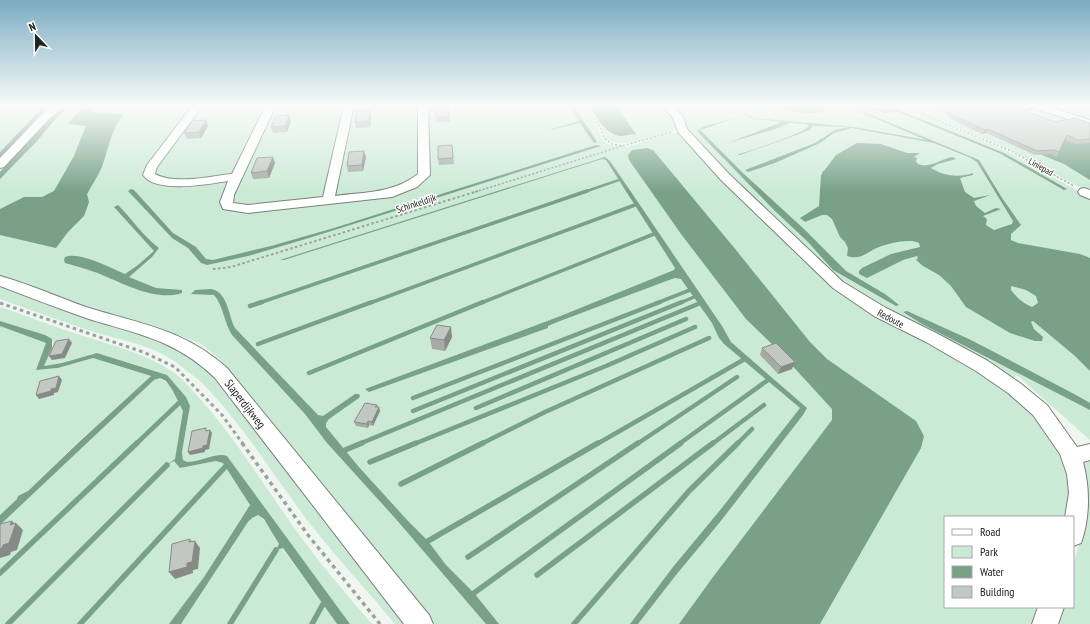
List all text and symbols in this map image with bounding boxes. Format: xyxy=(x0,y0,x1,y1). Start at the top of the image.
north arrow xyxy=(16,16,56,56)
text: N xyxy=(27,19,38,34)
street label: Liniepad xyxy=(1027,155,1056,178)
street label: Schinkeldijk xyxy=(394,191,438,216)
street label: Redoute xyxy=(875,306,906,331)
street label: Slaperdijkweg xyxy=(222,376,269,431)
legend xyxy=(944,516,1074,608)
text: Road xyxy=(980,524,1000,539)
text: Park xyxy=(980,544,998,559)
text: Water xyxy=(980,564,1005,579)
text: Building xyxy=(980,584,1015,599)

